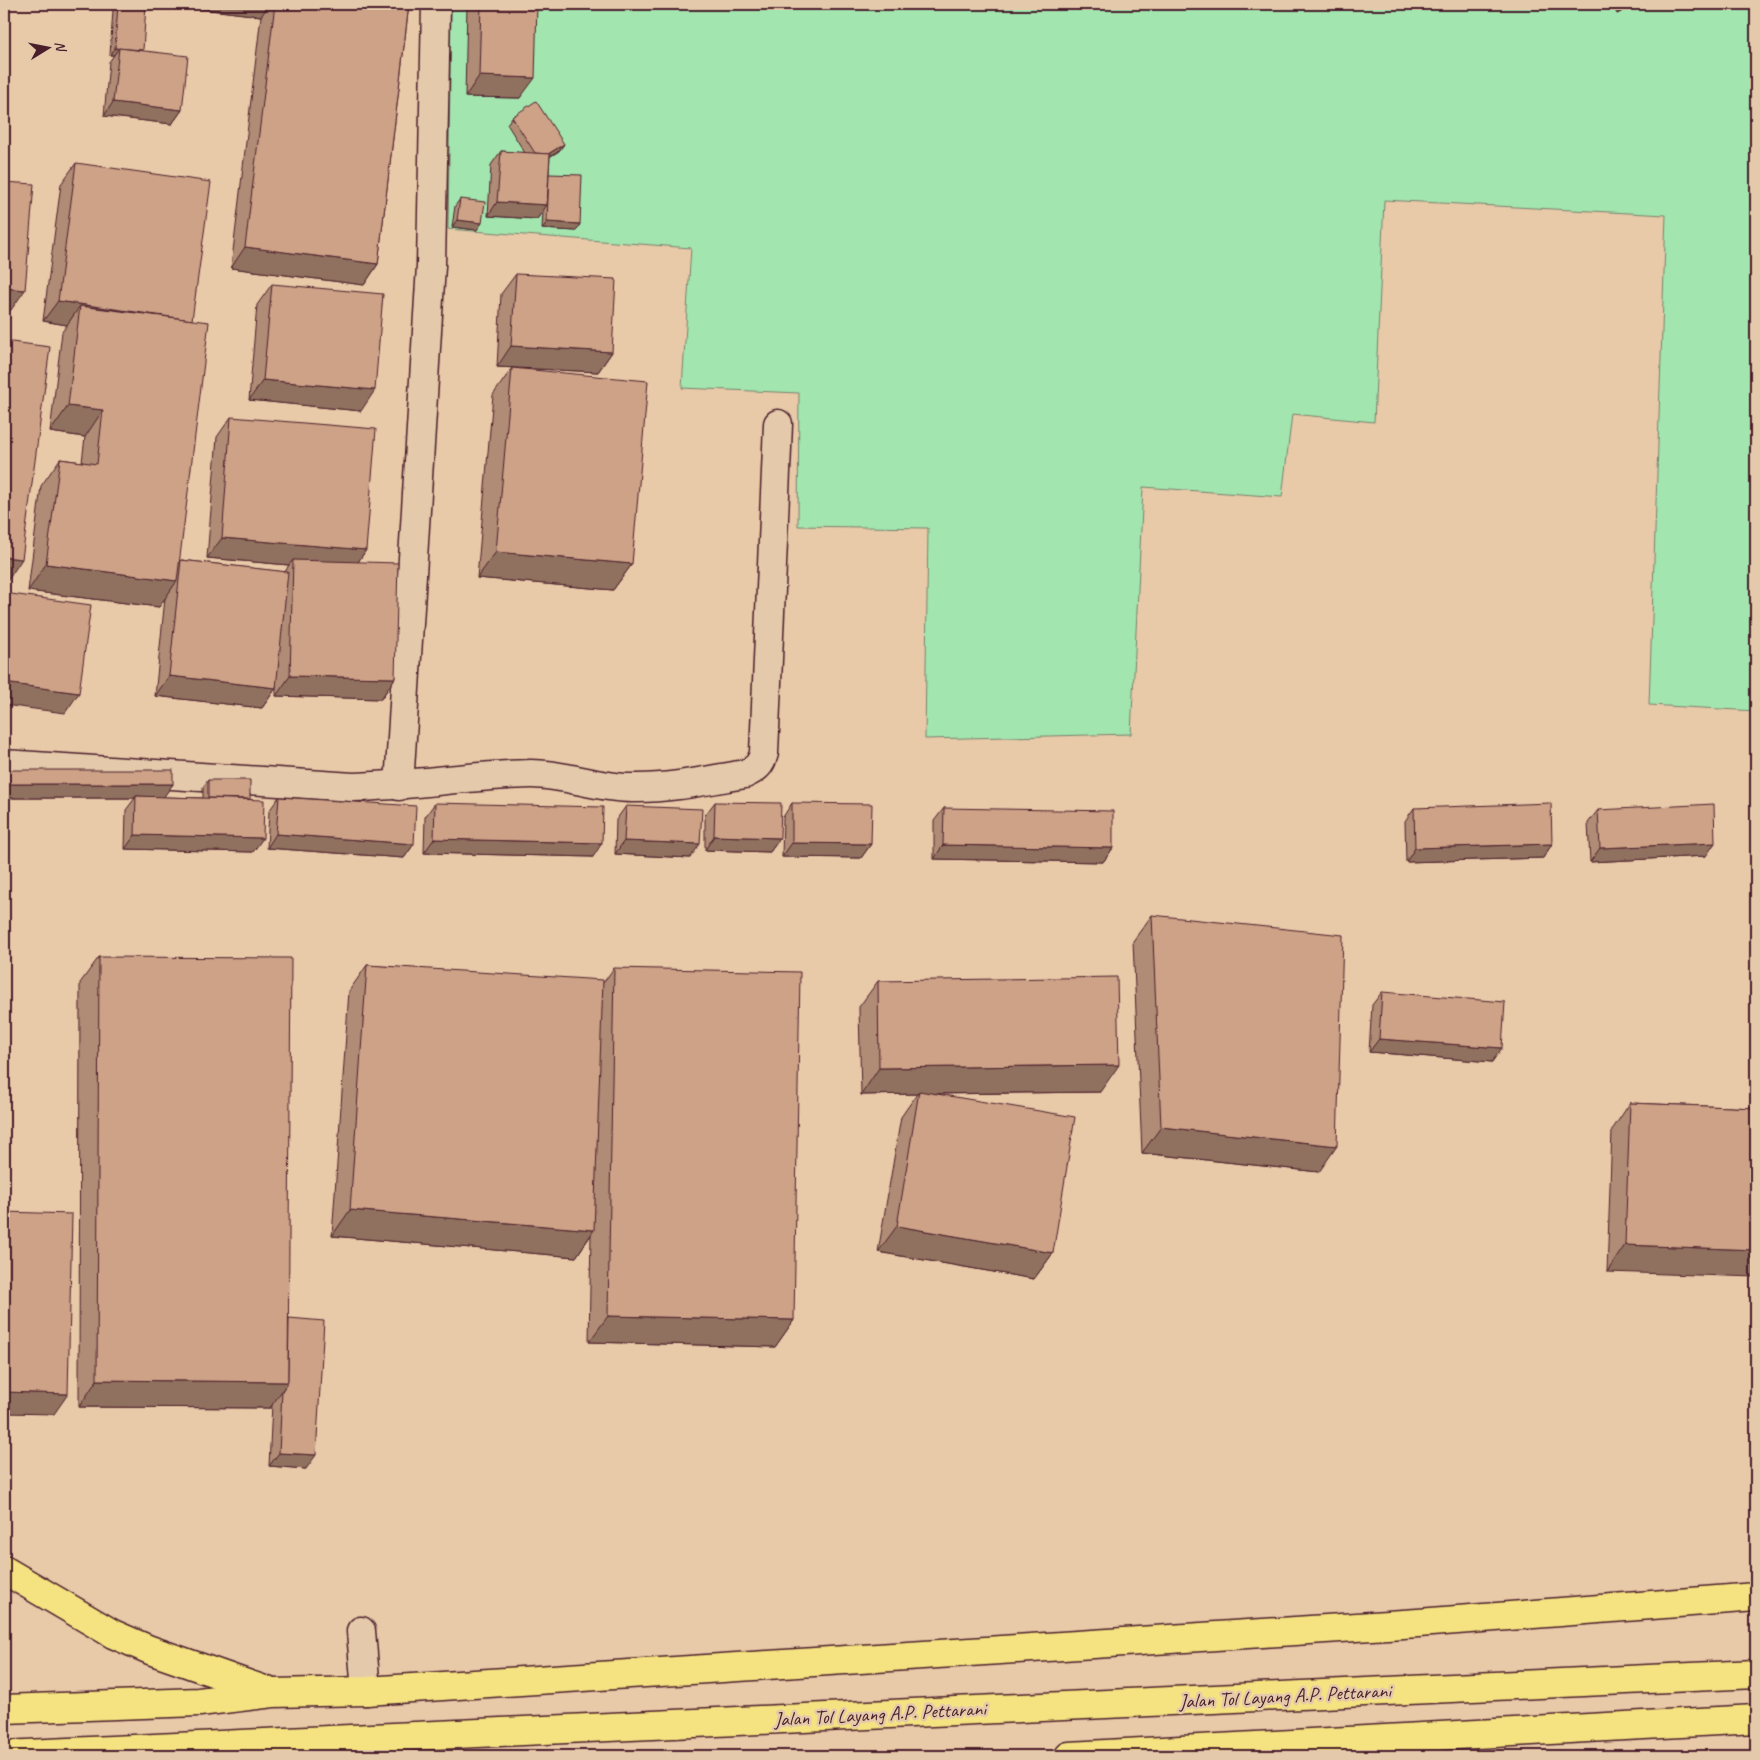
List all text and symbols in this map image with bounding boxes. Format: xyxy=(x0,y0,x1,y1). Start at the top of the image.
north arrow xyxy=(22,22,72,72)
text: N xyxy=(51,40,70,54)
street label: Jalan Tol Layang A.P. Pettarani xyxy=(1177,1678,1394,1714)
street label: Jalan Tol Layang A.P. Pettarani xyxy=(772,1696,989,1732)

